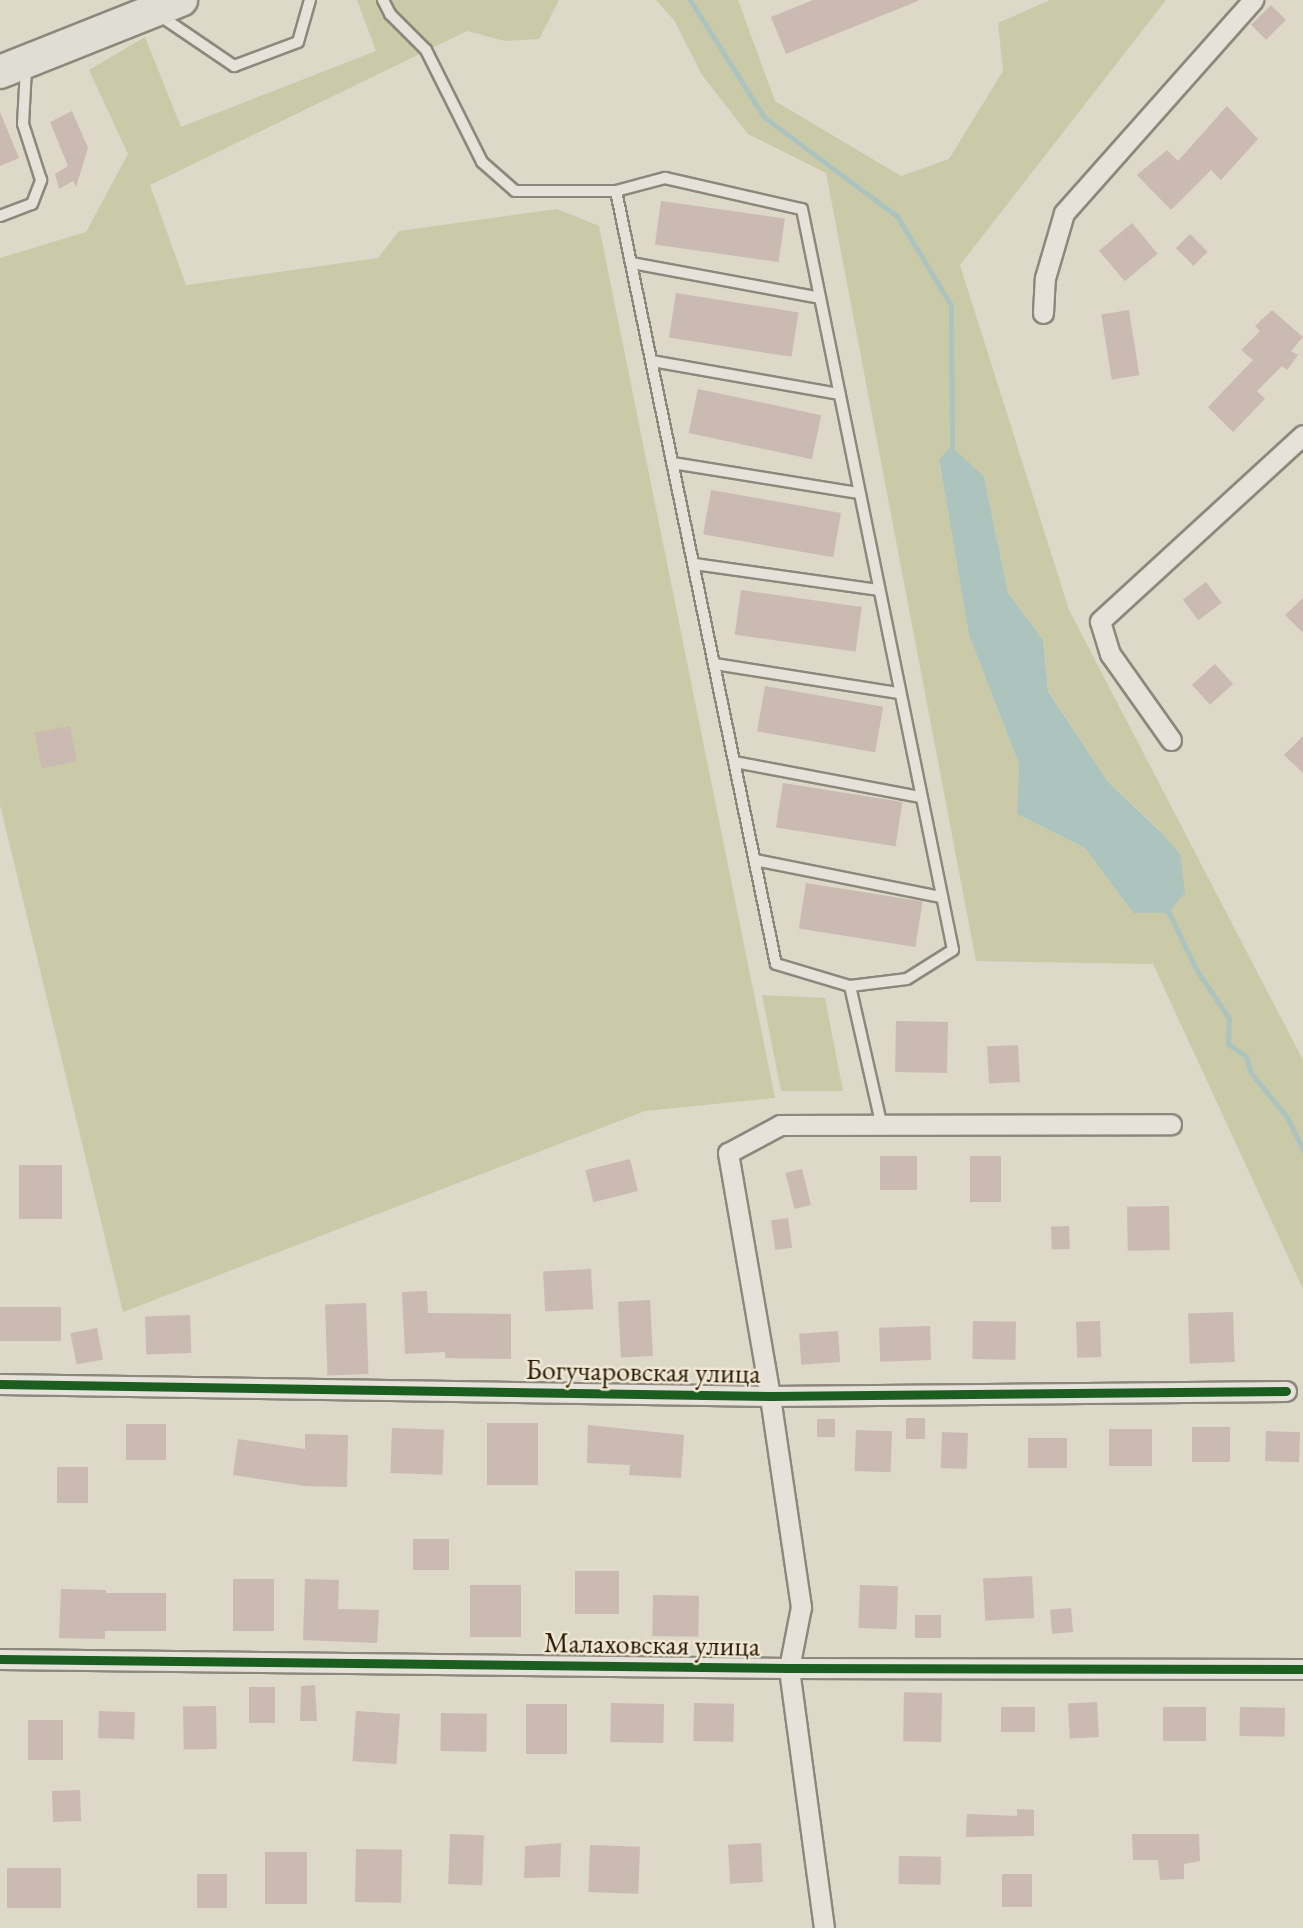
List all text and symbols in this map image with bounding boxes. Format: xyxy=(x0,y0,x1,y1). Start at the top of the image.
street label: Богучаровская улица xyxy=(525,1352,761,1390)
street label: Малаховская улица xyxy=(544,1625,760,1663)

